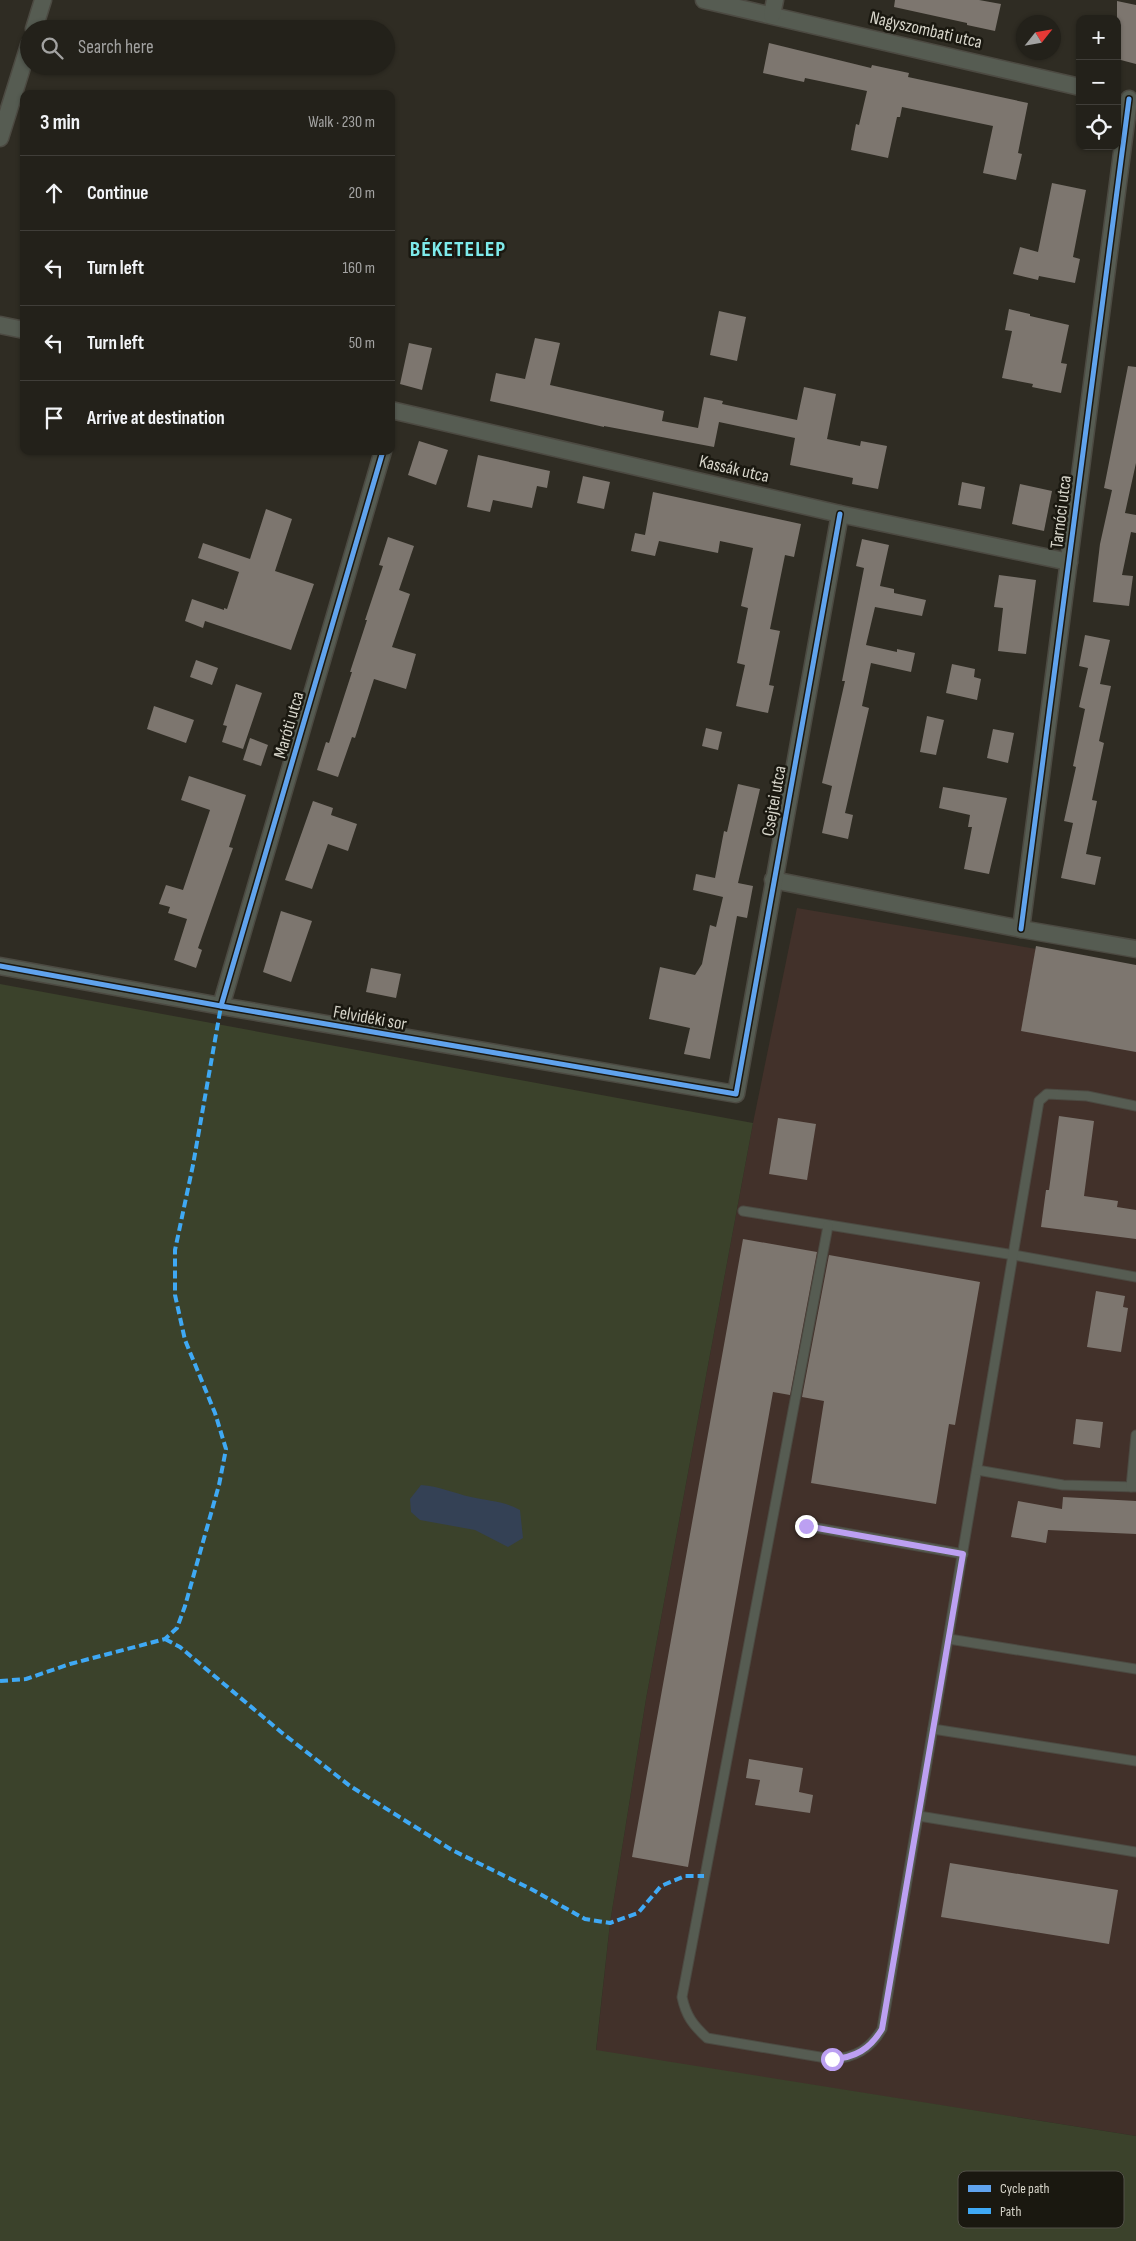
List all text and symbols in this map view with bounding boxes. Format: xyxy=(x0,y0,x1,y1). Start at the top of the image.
street label: Nagyszombati utca xyxy=(868,7,984,53)
north arrow xyxy=(1016,15,1061,60)
map controls xyxy=(1076,15,1121,150)
button: + xyxy=(1076,15,1121,60)
search box xyxy=(20,20,395,75)
icon: search xyxy=(38,34,66,62)
text: Search here xyxy=(78,36,154,59)
button: − xyxy=(1076,60,1121,105)
button: locate xyxy=(1076,105,1121,150)
text: 3 min xyxy=(40,110,80,135)
text: Walk · 230 m xyxy=(308,113,375,132)
icon: ahead xyxy=(40,179,68,207)
text: Continue xyxy=(87,182,148,205)
text: 20 m xyxy=(348,184,375,203)
district label: BÉKETELEP xyxy=(410,236,506,263)
icon: left xyxy=(40,254,68,282)
text: Turn left xyxy=(87,257,144,280)
text: 160 m xyxy=(342,259,375,278)
icon: left xyxy=(40,329,68,357)
text: Turn left xyxy=(87,332,144,355)
text: 50 m xyxy=(349,334,375,353)
icon: arrive xyxy=(40,404,68,432)
text: Arrive at destination xyxy=(87,407,225,430)
street label: Kassák utca xyxy=(697,451,771,487)
street label: Tarnóci utca xyxy=(1046,474,1076,550)
street label: Maróti utca xyxy=(269,689,309,761)
street label: Csejtei utca xyxy=(757,764,791,838)
street label: Felvidéki sor xyxy=(332,1001,408,1035)
route end xyxy=(795,1515,818,1538)
route start xyxy=(821,2048,844,2071)
legend xyxy=(958,2171,1124,2228)
text: Cycle path xyxy=(1000,2180,1050,2197)
text: Path xyxy=(1000,2203,1021,2220)

